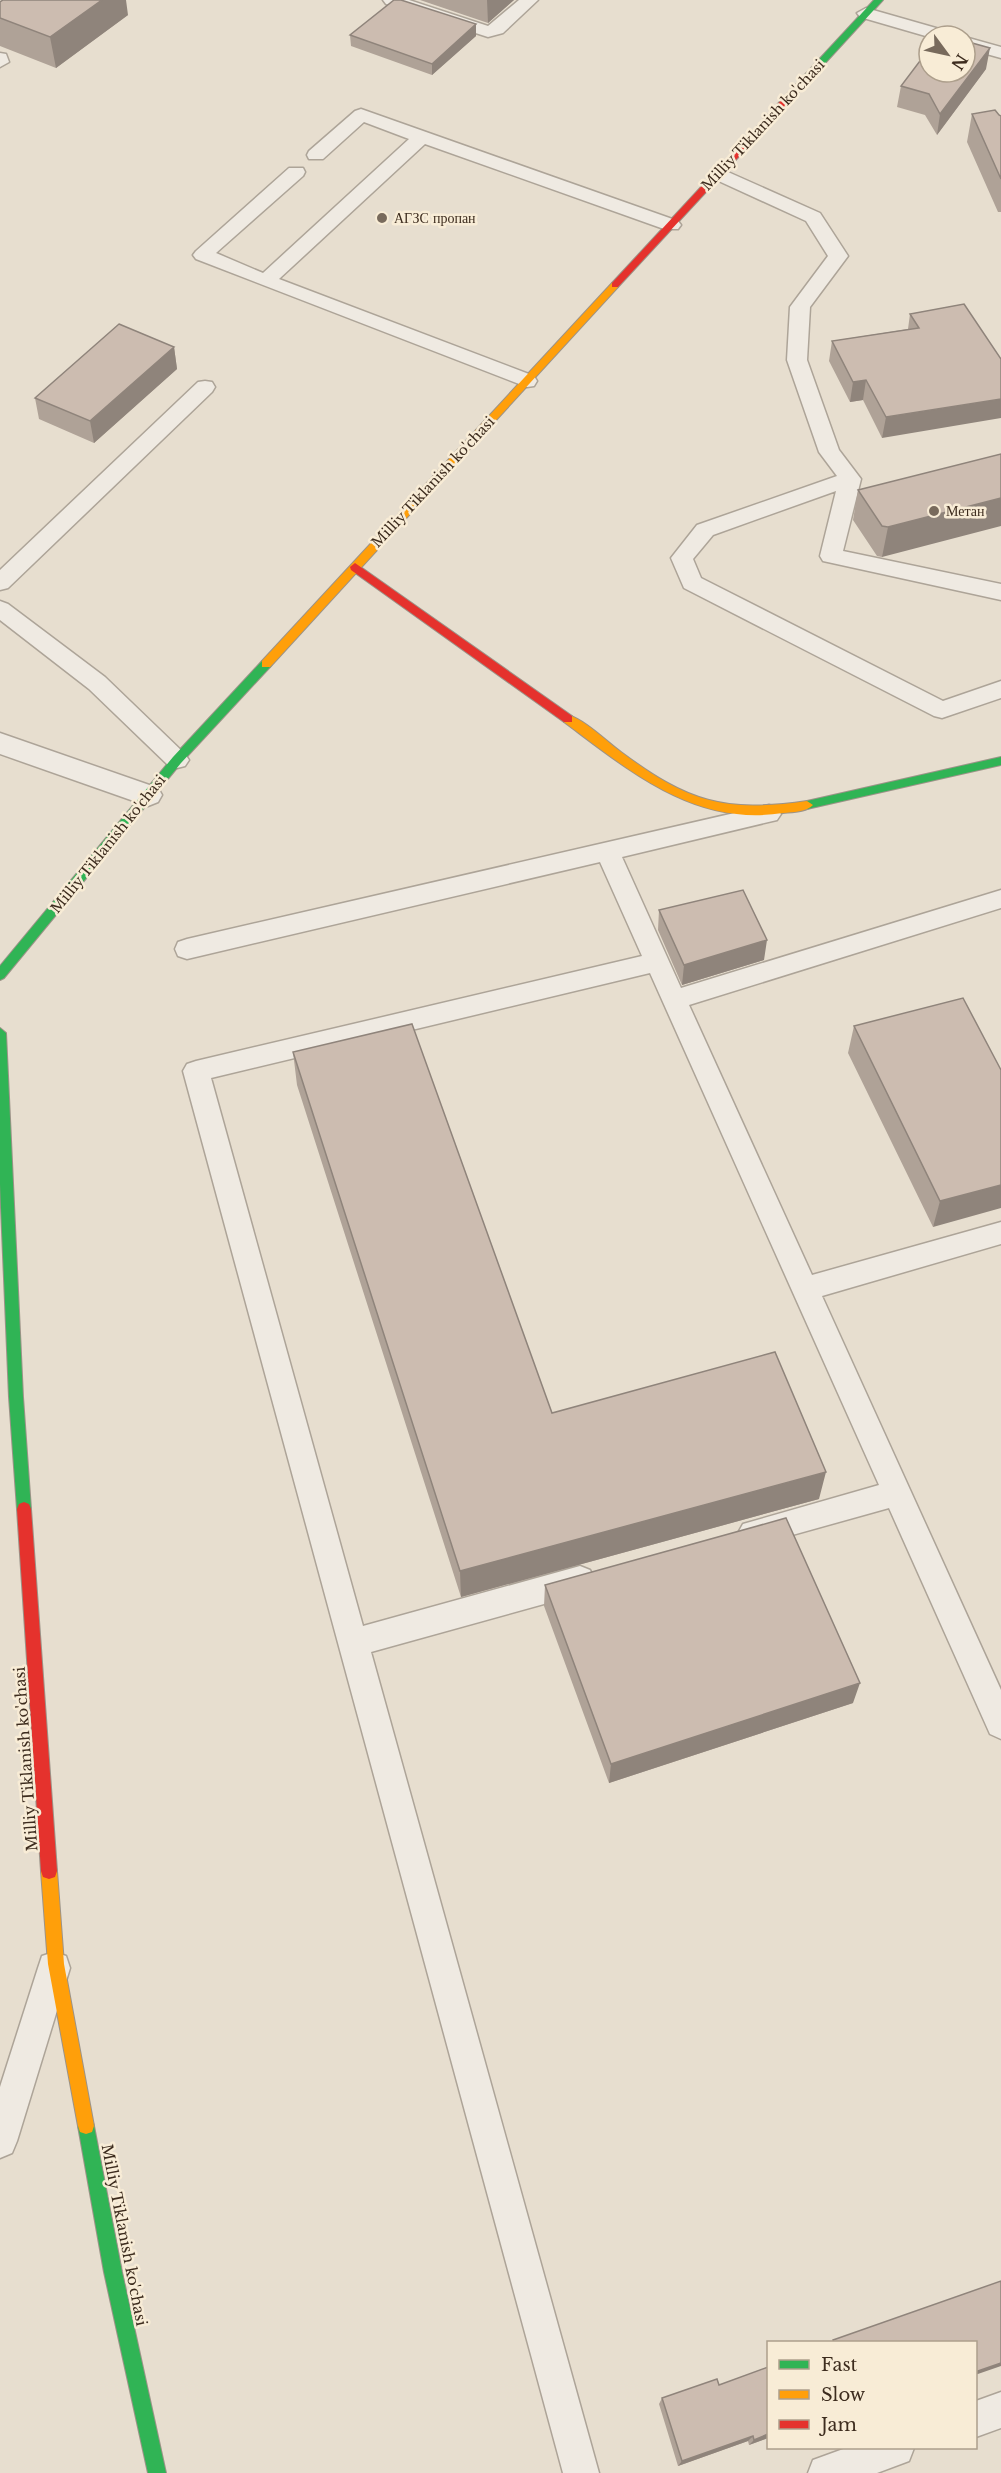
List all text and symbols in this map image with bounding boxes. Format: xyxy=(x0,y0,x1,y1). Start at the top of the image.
north arrow xyxy=(917,24,977,84)
text: N xyxy=(947,50,972,74)
street label: Milliy Tiklanish ko'chasi xyxy=(698,56,829,194)
place label: АГЗС пропан xyxy=(394,209,476,227)
marker: АГЗС пропан xyxy=(375,211,389,225)
street label: Milliy Tiklanish ko'chasi xyxy=(368,413,499,551)
place label: Метан xyxy=(946,502,985,520)
marker: Метан xyxy=(927,504,941,518)
street label: Milliy Tiklanish ko'chasi xyxy=(47,771,169,917)
street label: Milliy Tiklanish ko'chasi xyxy=(10,1666,41,1852)
street label: Milliy Tiklanish ko'chasi xyxy=(98,2142,151,2327)
legend xyxy=(767,2341,977,2449)
text: Fast xyxy=(821,2354,858,2376)
text: Slow xyxy=(821,2384,866,2406)
text: Jam xyxy=(819,2414,857,2436)

